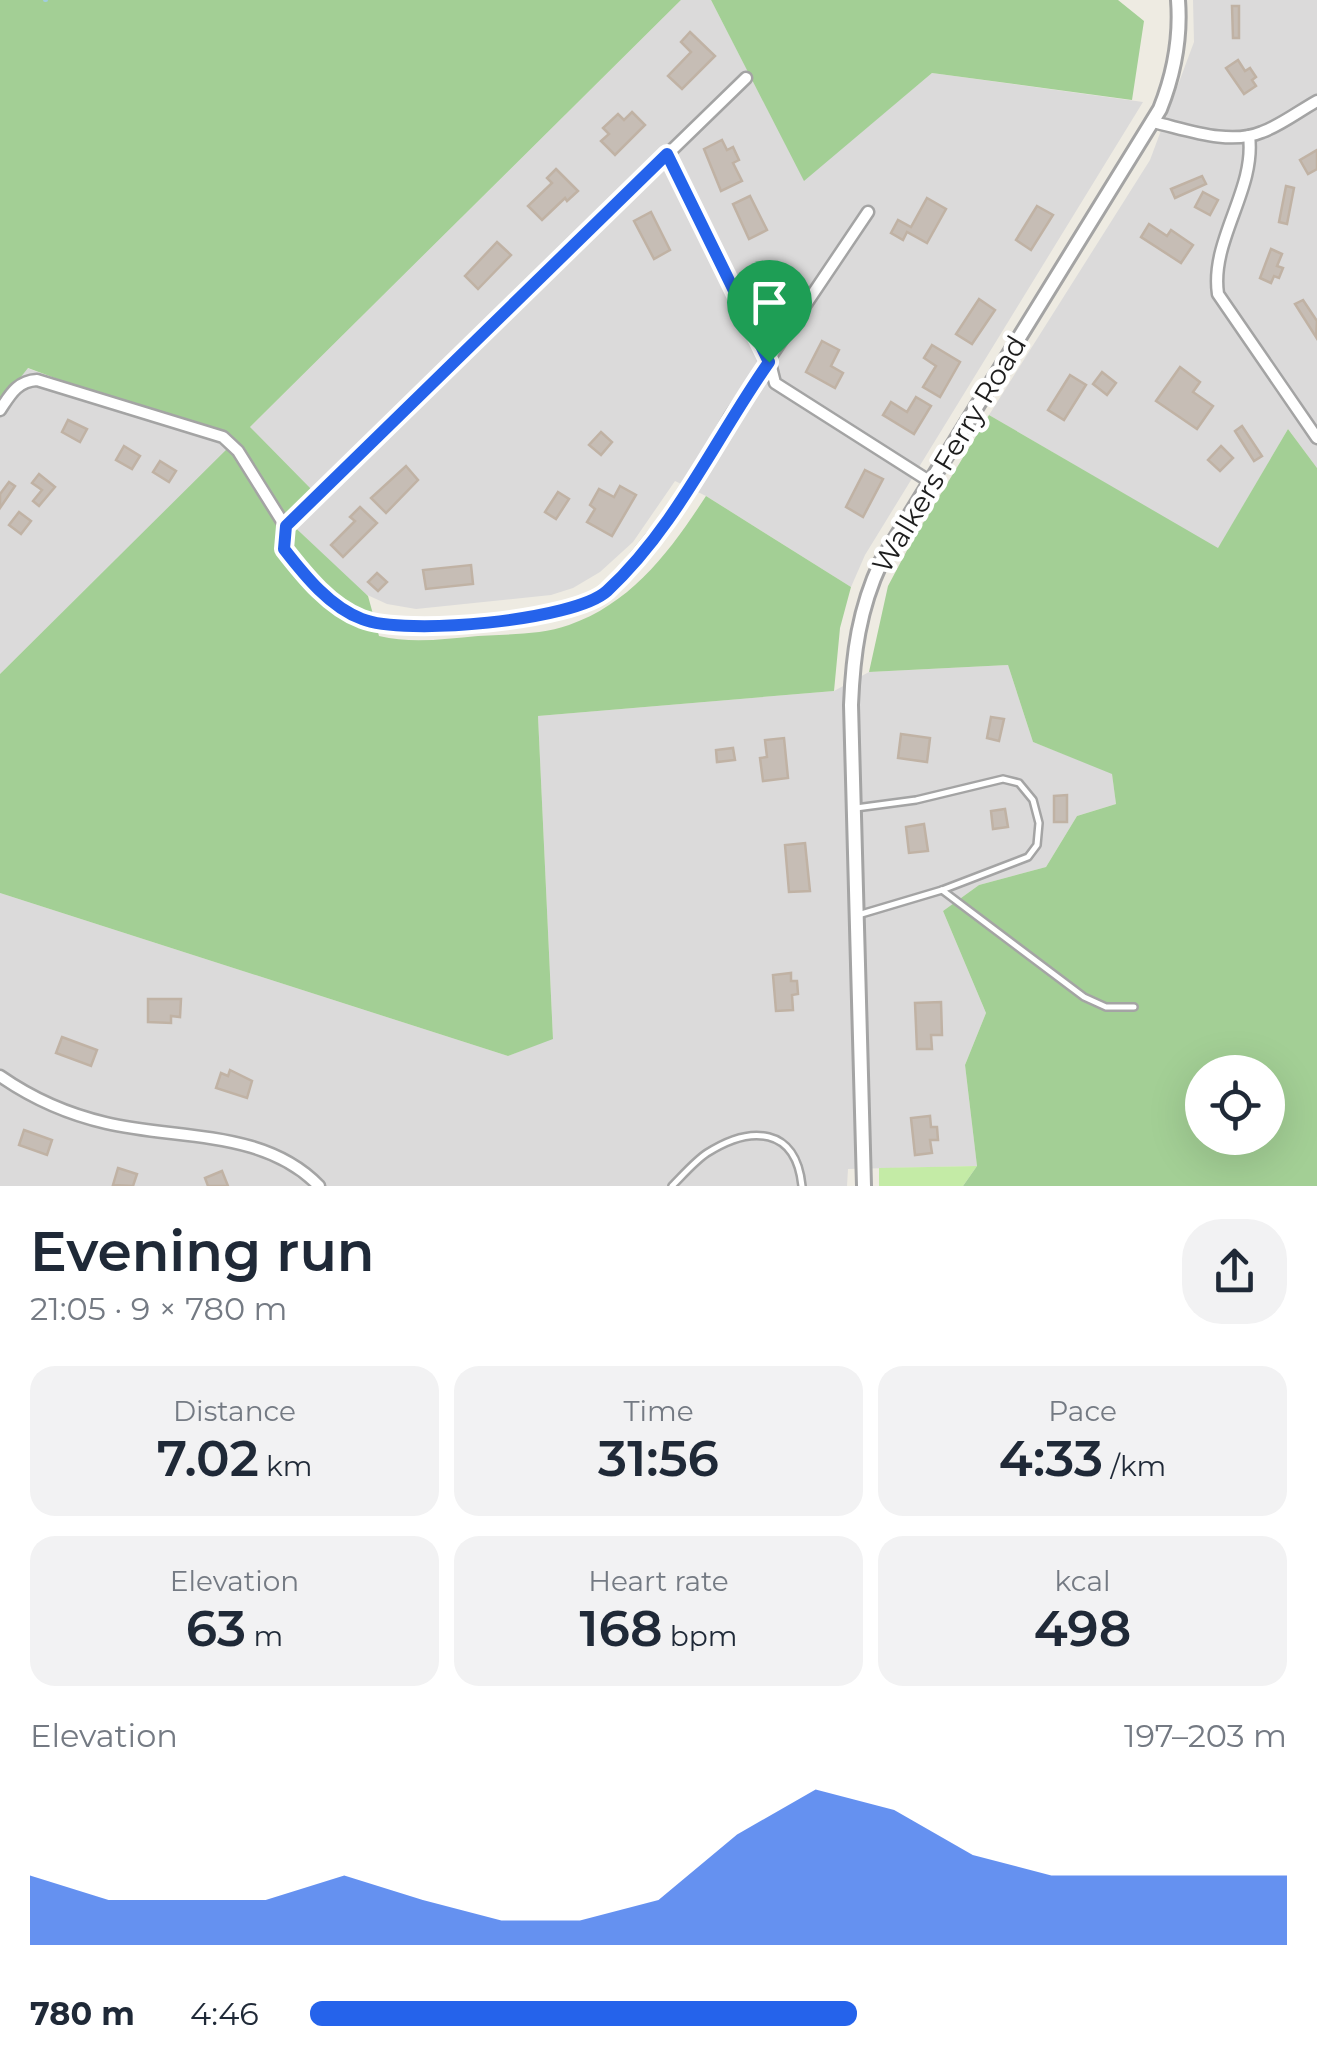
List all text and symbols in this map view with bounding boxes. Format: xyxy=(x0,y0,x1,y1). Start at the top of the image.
pin xyxy=(727,260,812,363)
icon: arrive xyxy=(742,275,797,330)
street label: Walkers Ferry Road xyxy=(865,329,1033,579)
map controls xyxy=(1185,1055,1285,1155)
button: locate xyxy=(1185,1055,1285,1155)
text: Evening run xyxy=(30,1218,375,1285)
button: share xyxy=(1182,1219,1287,1324)
text: 21:05 · 9 × 780 m xyxy=(30,1289,287,1328)
text: Distance xyxy=(173,1394,296,1428)
text: Time xyxy=(623,1394,694,1428)
text: Pace xyxy=(1048,1394,1117,1428)
text: 7.02 xyxy=(157,1428,259,1489)
text: 31:56 xyxy=(598,1428,719,1489)
text: 4:33 xyxy=(999,1428,1103,1489)
text: km xyxy=(259,1449,312,1483)
text: /km xyxy=(1103,1449,1166,1483)
text: Elevation xyxy=(170,1564,299,1598)
text: Heart rate xyxy=(588,1564,729,1598)
text: kcal xyxy=(1055,1564,1110,1598)
text: 63 xyxy=(186,1598,246,1659)
text: 168 xyxy=(579,1598,662,1659)
text: 498 xyxy=(1034,1598,1131,1659)
text: m xyxy=(246,1619,283,1653)
text: bpm xyxy=(662,1619,738,1653)
text: Elevation xyxy=(30,1716,178,1755)
text: 197–203 m xyxy=(1124,1716,1287,1755)
text: 780 m xyxy=(30,1994,135,2033)
text: 4:46 xyxy=(190,1994,259,2033)

